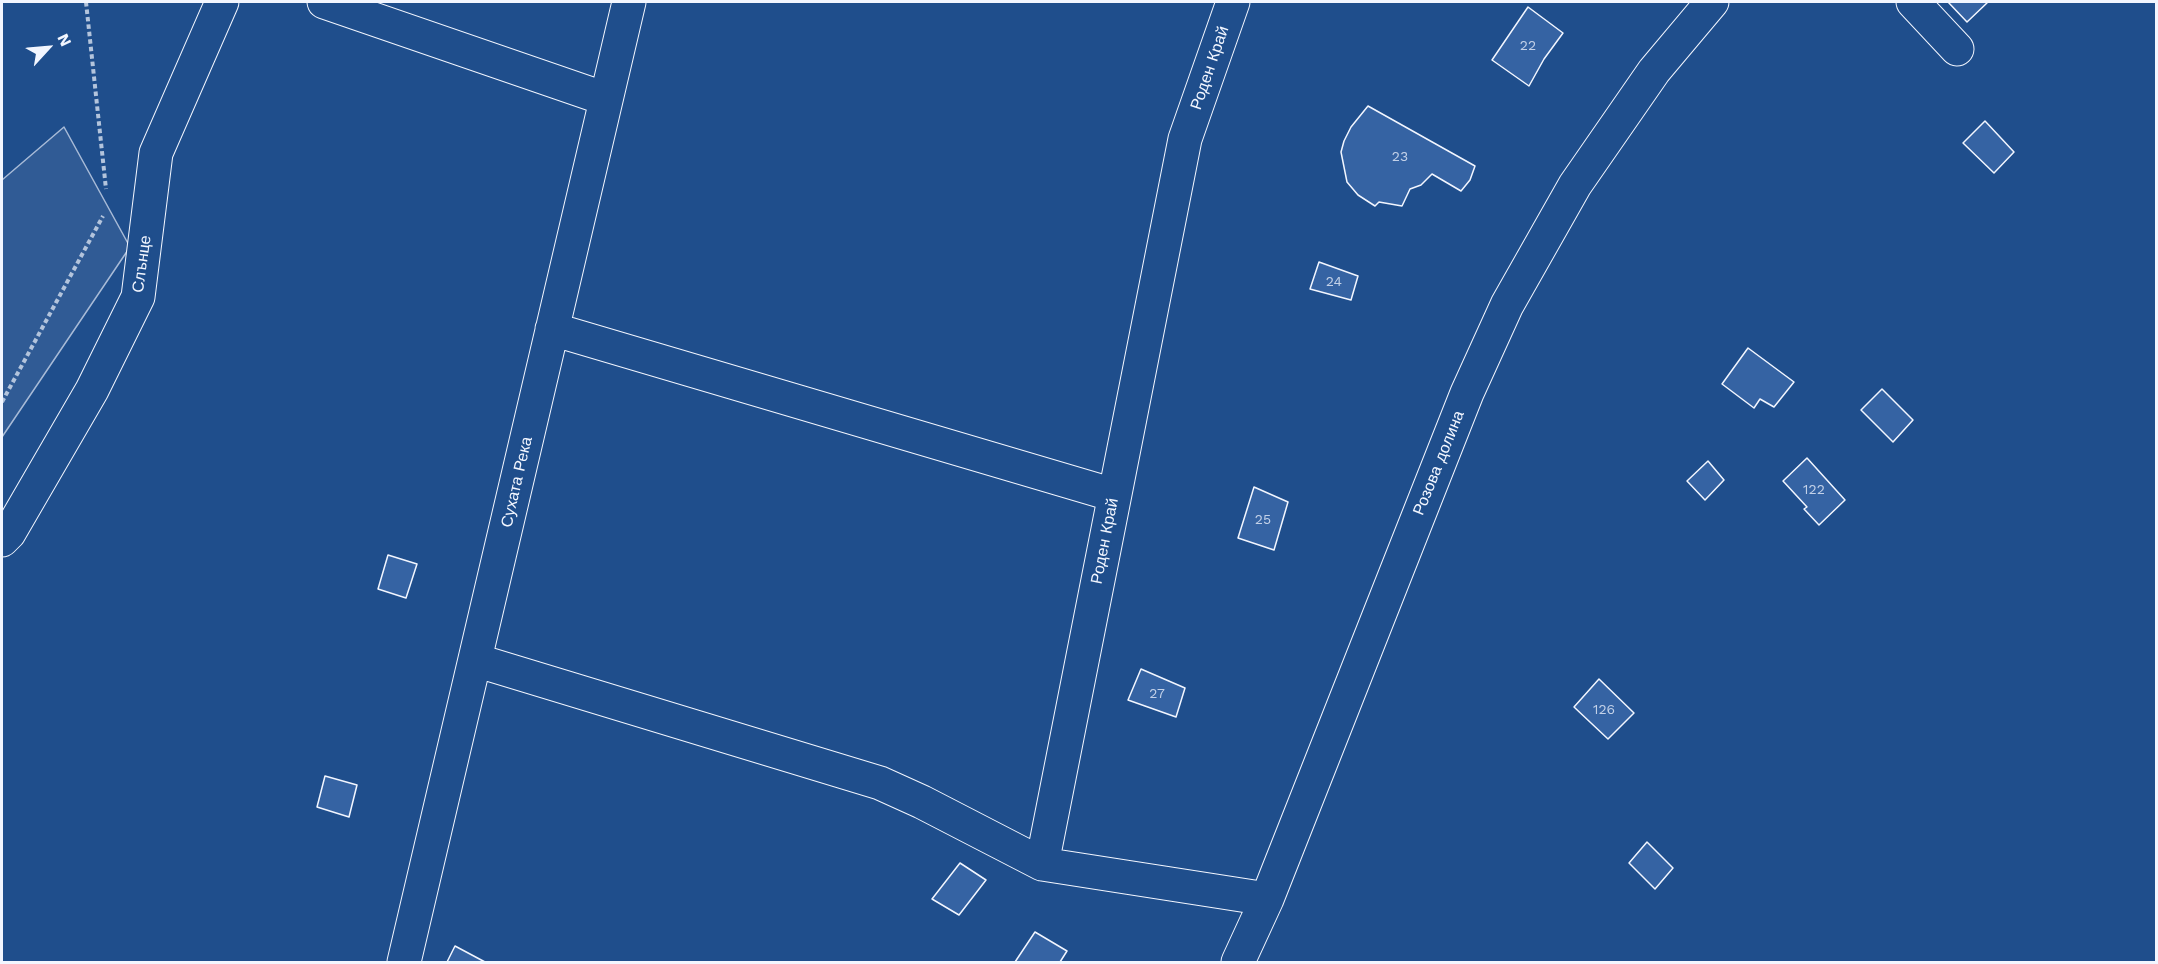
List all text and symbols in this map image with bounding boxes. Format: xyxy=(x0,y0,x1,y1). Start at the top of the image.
north arrow xyxy=(18,18,78,78)
street label: Роден Край xyxy=(1187,24,1233,112)
text: N xyxy=(53,30,76,49)
house number: 22 xyxy=(1520,38,1536,54)
house number: 23 xyxy=(1392,149,1408,165)
street label: Слънце xyxy=(128,234,156,294)
house number: 24 xyxy=(1326,274,1342,290)
street label: Розова долина xyxy=(1409,408,1469,518)
street label: Сухата Река xyxy=(497,435,537,529)
house number: 122 xyxy=(1803,482,1825,498)
street label: Роден Край xyxy=(1087,496,1123,586)
house number: 25 xyxy=(1255,512,1271,528)
house number: 27 xyxy=(1149,686,1165,702)
house number: 126 xyxy=(1593,702,1615,718)

